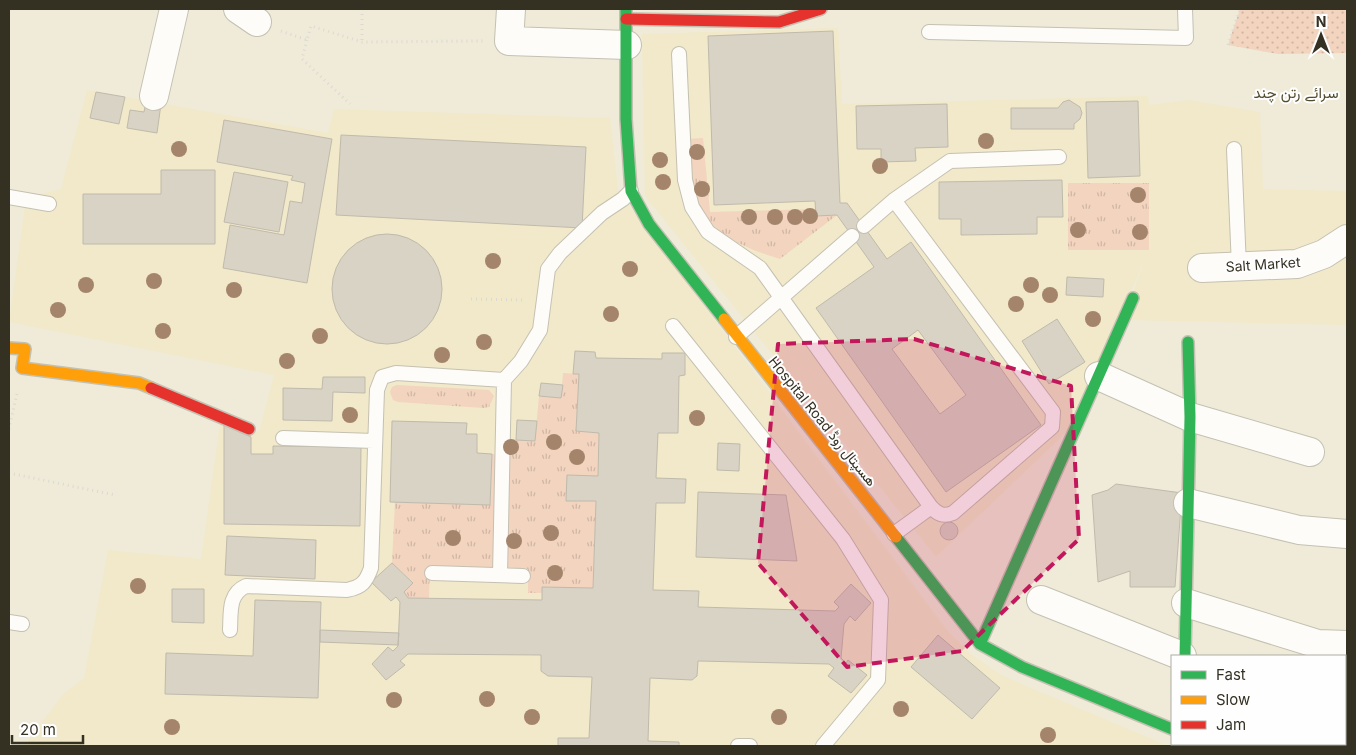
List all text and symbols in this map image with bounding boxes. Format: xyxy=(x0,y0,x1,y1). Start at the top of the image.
north arrow xyxy=(1296,10,1346,60)
text: N xyxy=(1316,13,1326,30)
district label: سرائے رتن چند xyxy=(1254,83,1339,103)
street label: Salt Market xyxy=(1225,253,1301,275)
street label: Hospital Road ھسپتال روڈ xyxy=(764,353,881,491)
legend xyxy=(1171,655,1346,745)
text: Fast xyxy=(1216,665,1246,684)
text: Slow xyxy=(1216,690,1250,709)
scale bar xyxy=(12,712,84,744)
text: Jam xyxy=(1216,715,1246,734)
text: 20 m xyxy=(20,720,56,739)

